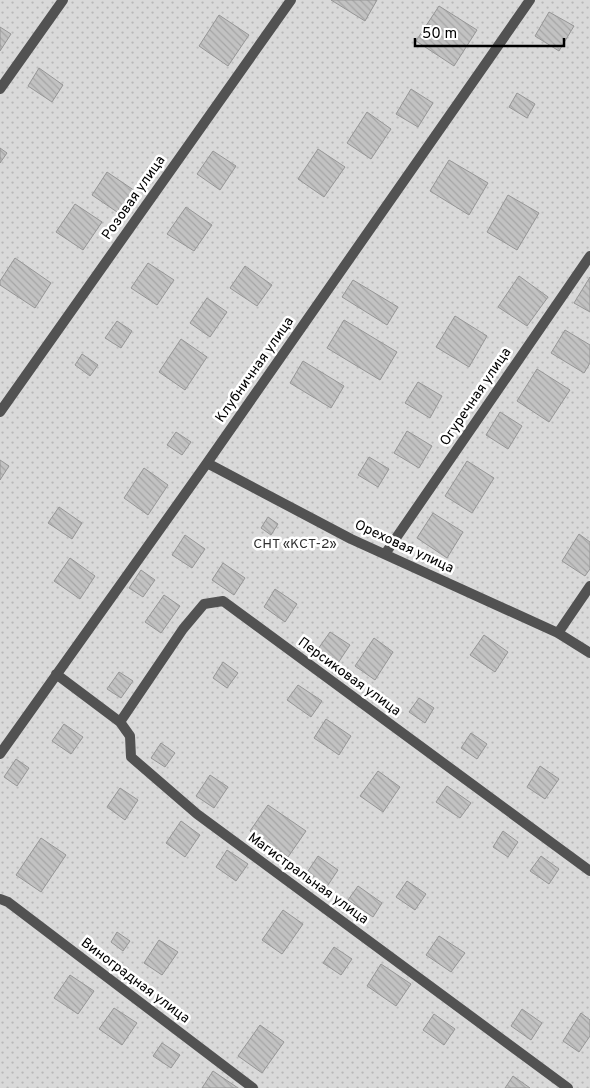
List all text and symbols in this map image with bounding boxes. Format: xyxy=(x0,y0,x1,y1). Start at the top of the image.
scale bar xyxy=(415,15,564,47)
text: 50 m xyxy=(422,25,457,44)
street label: Розовая улица xyxy=(99,153,169,243)
street label: Клубничная улица xyxy=(212,314,298,426)
street label: Огуречная улица xyxy=(437,345,515,449)
street label: Ореховая улица xyxy=(352,517,456,577)
park label: СНТ «КСТ-2» xyxy=(253,536,337,553)
street label: Персиковая улица xyxy=(294,634,404,720)
street label: Магистральная улица xyxy=(244,830,372,928)
street label: Виноградная улица xyxy=(77,935,193,1027)

